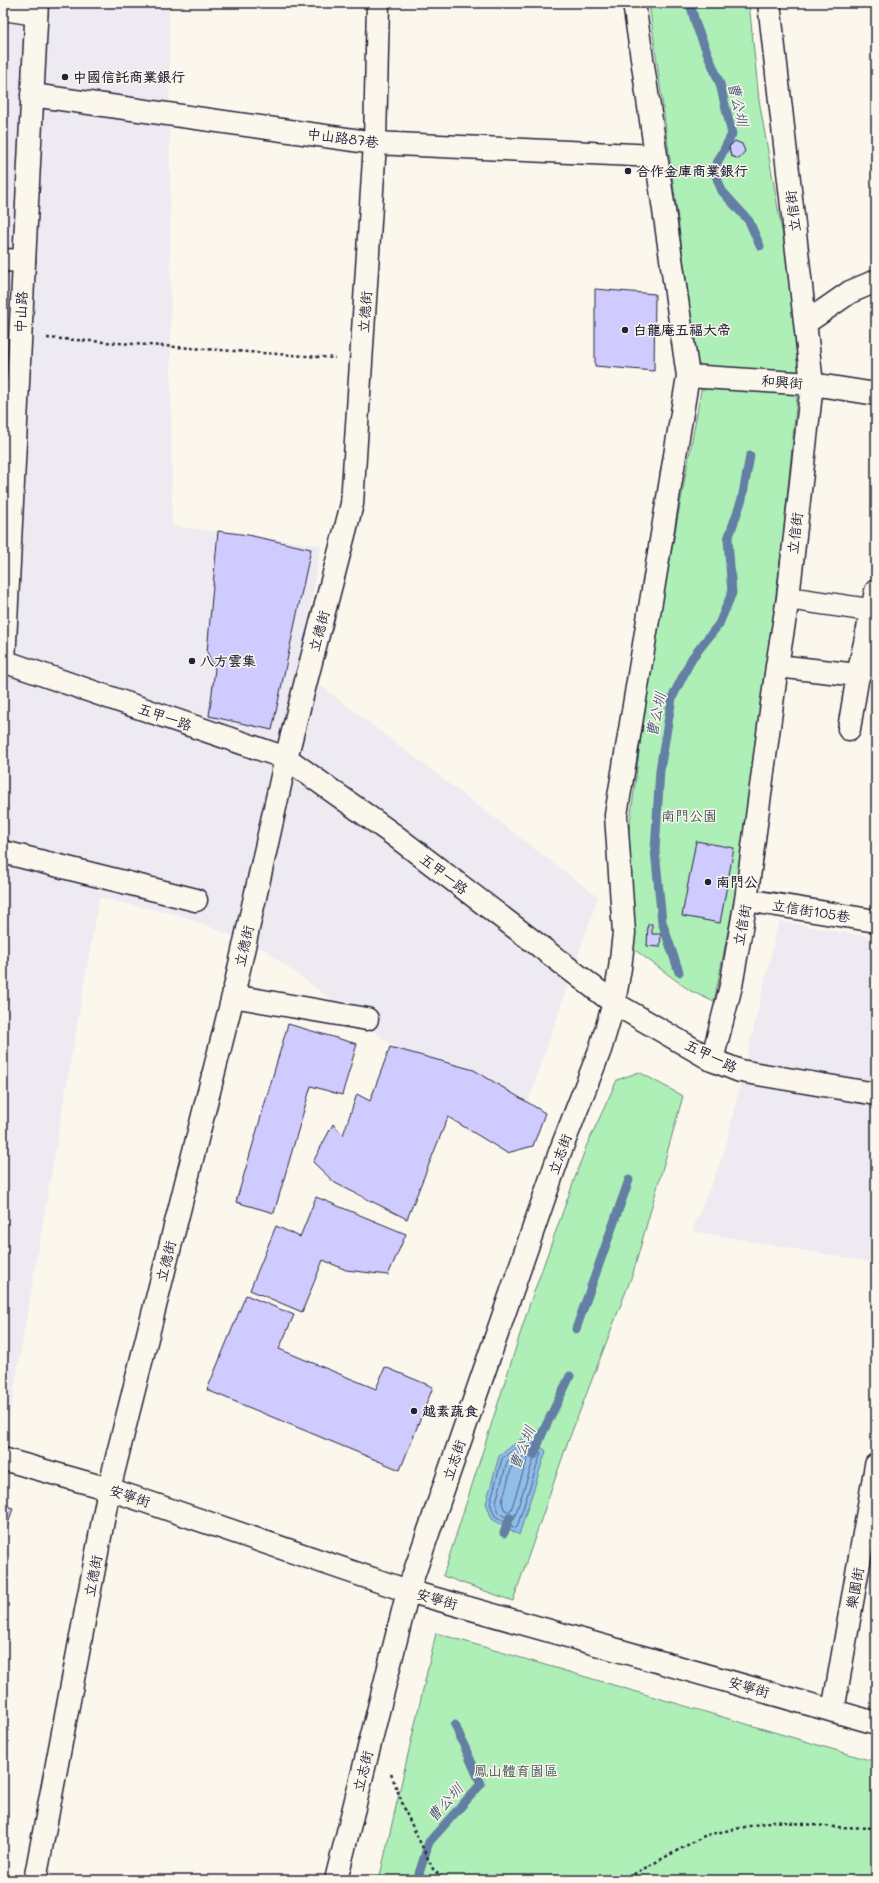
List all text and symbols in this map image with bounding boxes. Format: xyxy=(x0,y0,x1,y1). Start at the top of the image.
place label: 中國信託商業銀行 xyxy=(73,67,185,86)
marker: 中國信託商業銀行 xyxy=(60,72,70,82)
water label: 曹公圳 xyxy=(724,80,754,130)
street label: 中山路87巷 xyxy=(306,124,381,151)
place label: 合作金庫商業銀行 xyxy=(636,161,748,180)
marker: 合作金庫商業銀行 xyxy=(623,166,633,176)
street label: 立信街 xyxy=(781,189,804,233)
street label: 立德街 xyxy=(354,290,375,334)
street label: 中山路 xyxy=(10,291,31,333)
place label: 白龍庵五福大帝 xyxy=(633,320,731,339)
marker: 白龍庵五福大帝 xyxy=(620,325,630,335)
street label: 和興街 xyxy=(760,371,804,392)
street label: 立信街 xyxy=(783,511,806,555)
street label: 立德街 xyxy=(304,608,333,654)
place label: 八方雲集 xyxy=(200,651,256,670)
marker: 八方雲集 xyxy=(187,656,197,666)
water label: 曹公圳 xyxy=(641,689,670,739)
street label: 五甲一路 xyxy=(136,698,195,735)
park label: 南門公園 xyxy=(661,806,717,825)
street label: 五甲一路 xyxy=(416,849,472,898)
place label: 南門公 xyxy=(716,872,758,891)
marker: 南門公 xyxy=(703,877,713,887)
street label: 立信街105巷 xyxy=(771,895,853,926)
street label: 立信街 xyxy=(729,903,755,947)
street label: 立德街 xyxy=(230,923,257,968)
street label: 五甲一路 xyxy=(682,1035,741,1076)
street label: 立志街 xyxy=(543,1131,576,1177)
street label: 立德街 xyxy=(151,1238,180,1284)
place label: 越素蔬食 xyxy=(422,1401,478,1420)
marker: 越素蔬食 xyxy=(409,1406,419,1416)
water label: 曹公圳 xyxy=(503,1421,540,1472)
street label: 立志街 xyxy=(438,1437,469,1483)
street label: 安寧街 xyxy=(107,1480,153,1511)
street label: 立德街 xyxy=(79,1553,106,1598)
street label: 樂園街 xyxy=(842,1566,868,1610)
street label: 安寧街 xyxy=(414,1584,460,1613)
street label: 安寧街 xyxy=(726,1672,772,1701)
street label: 立志街 xyxy=(348,1748,377,1794)
park label: 鳳山體育園區 xyxy=(474,1761,558,1780)
water label: 曹公圳 xyxy=(422,1777,468,1826)

